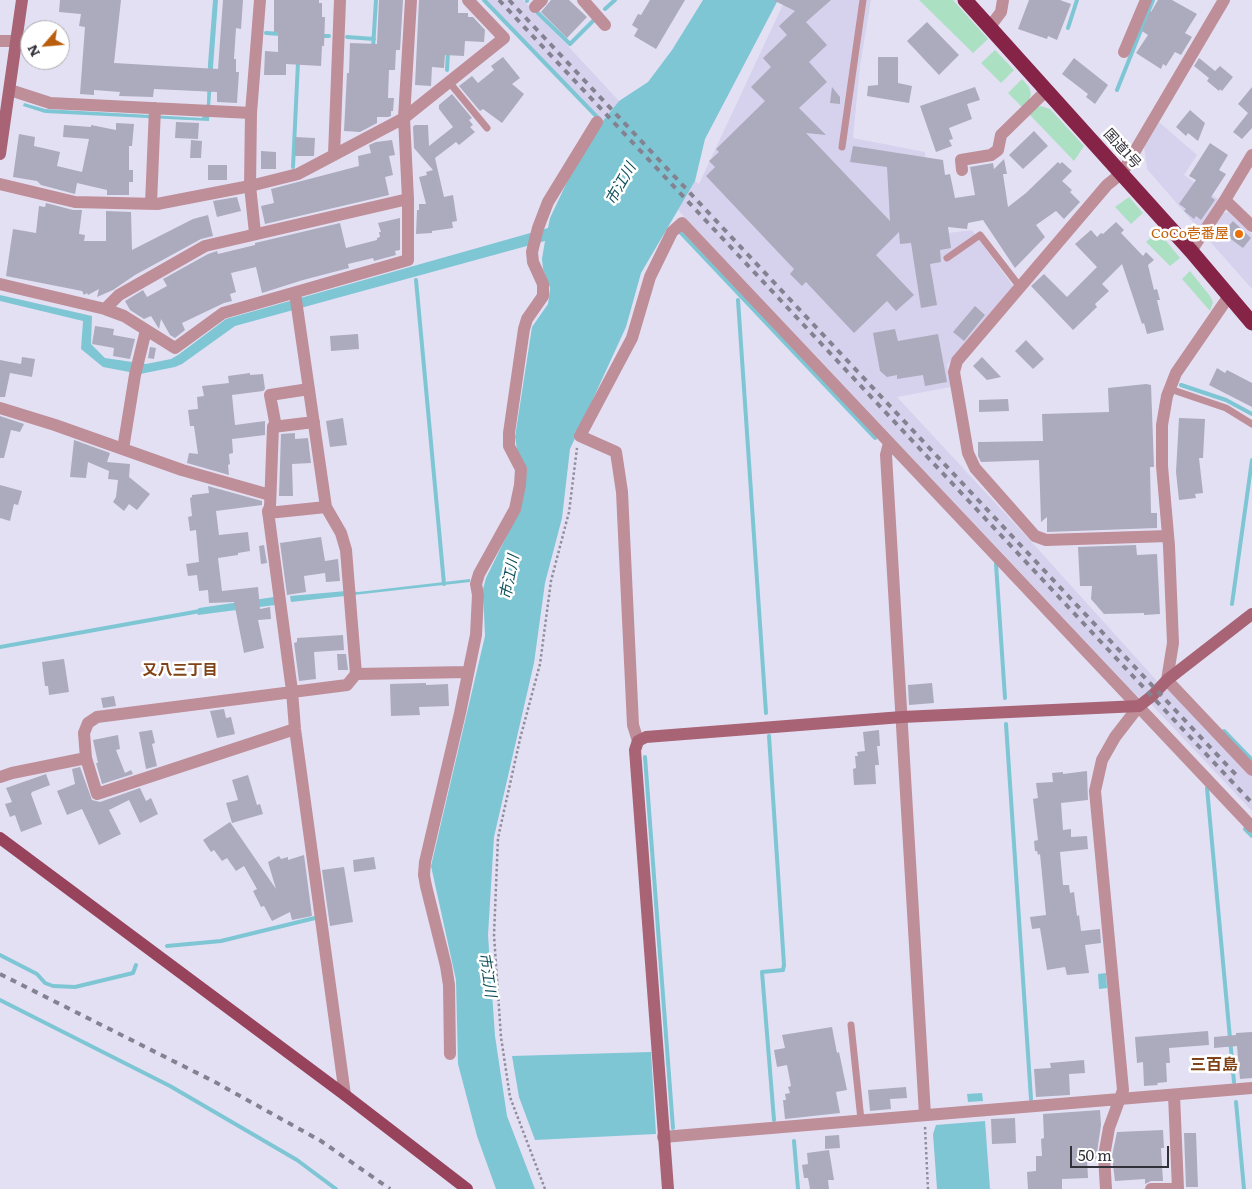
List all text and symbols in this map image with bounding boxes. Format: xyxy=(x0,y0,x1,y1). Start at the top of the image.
north arrow xyxy=(20,20,70,70)
text: N xyxy=(21,42,44,61)
street label: 国道1号 xyxy=(1100,126,1144,172)
water label: 市江川 xyxy=(602,160,640,208)
place label: CoCo壱番屋 xyxy=(1151,226,1229,242)
marker: CoCo壱番屋 xyxy=(1233,228,1245,240)
water label: 市江川 xyxy=(497,553,523,601)
district label: 又八三丁目 xyxy=(143,662,217,680)
water label: 市江川 xyxy=(475,951,499,999)
district label: 三百島 xyxy=(1190,1055,1238,1075)
scale bar xyxy=(1072,1136,1171,1168)
text: 50 m xyxy=(1078,1143,1112,1166)

